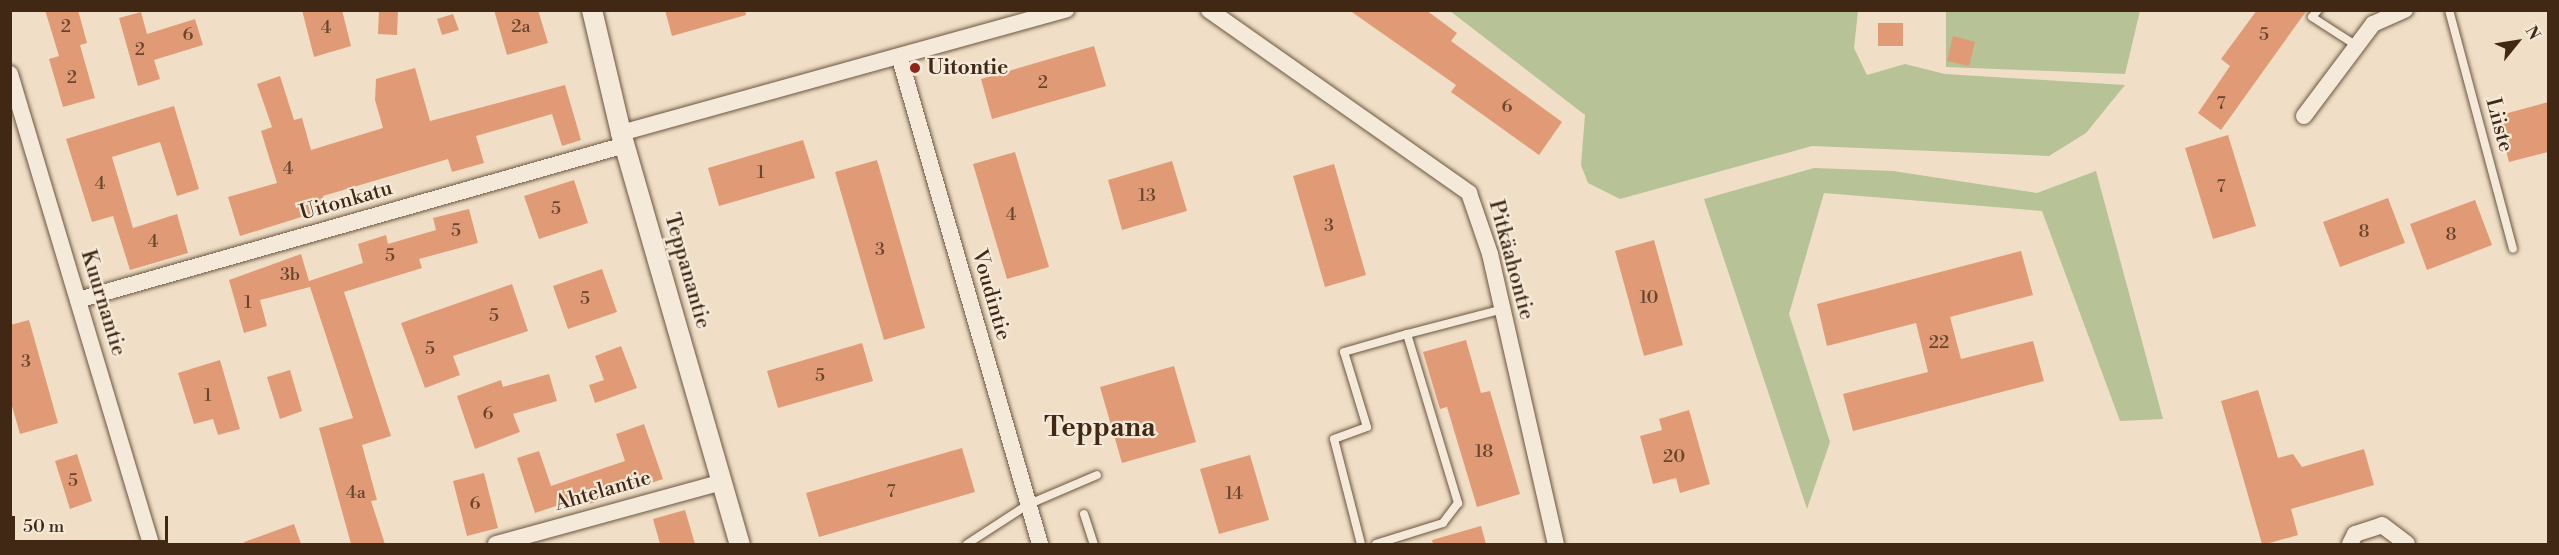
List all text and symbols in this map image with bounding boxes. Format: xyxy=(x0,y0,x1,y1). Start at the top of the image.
north arrow xyxy=(2487,12,2547,72)
house number: 2 xyxy=(61,16,71,38)
house number: 2a xyxy=(511,16,531,38)
house number: 4 xyxy=(321,17,331,39)
text: N xyxy=(2521,23,2544,43)
house number: 6 xyxy=(183,24,193,46)
house number: 5 xyxy=(2259,24,2269,46)
house number: 2 xyxy=(135,39,145,61)
place label: Uitontie xyxy=(927,55,1008,81)
marker: Uitontie xyxy=(908,61,922,75)
house number: 2 xyxy=(67,67,77,89)
house number: 2 xyxy=(1038,72,1048,94)
house number: 7 xyxy=(2216,93,2226,115)
street label: Liiste xyxy=(2480,95,2518,155)
house number: 6 xyxy=(1502,96,1512,118)
house number: 4 xyxy=(283,158,293,180)
house number: 1 xyxy=(757,162,765,184)
house number: 4 xyxy=(95,173,105,195)
street label: Uitonkatu xyxy=(297,176,395,226)
house number: 7 xyxy=(2216,176,2226,198)
house number: 13 xyxy=(1138,185,1156,207)
street label: Pitkäahontie xyxy=(1483,197,1539,323)
house number: 5 xyxy=(551,198,561,220)
house number: 4 xyxy=(1006,204,1016,226)
street label: Teppanantie xyxy=(658,210,716,332)
house number: 3 xyxy=(1324,215,1334,237)
house number: 5 xyxy=(451,220,461,242)
house number: 8 xyxy=(2358,221,2370,243)
house number: 8 xyxy=(2445,224,2457,246)
house number: 4 xyxy=(148,231,158,253)
house number: 3 xyxy=(875,239,885,261)
house number: 5 xyxy=(385,245,395,267)
street label: Kuurnantie xyxy=(75,247,131,359)
street label: Voudintie xyxy=(966,247,1016,343)
house number: 3b xyxy=(280,264,300,286)
house number: 10 xyxy=(1639,287,1659,309)
house number: 5 xyxy=(580,288,590,310)
house number: 1 xyxy=(244,292,252,314)
house number: 5 xyxy=(489,305,499,327)
house number: 22 xyxy=(1929,332,1949,354)
house number: 5 xyxy=(425,338,435,360)
house number: 3 xyxy=(21,351,31,373)
house number: 5 xyxy=(815,365,825,387)
house number: 1 xyxy=(204,385,212,407)
house number: 6 xyxy=(483,403,493,425)
district label: Teppana xyxy=(1044,413,1156,445)
house number: 18 xyxy=(1475,441,1493,463)
house number: 20 xyxy=(1663,446,1685,468)
street label: Ahtelantie xyxy=(552,465,654,517)
house number: 5 xyxy=(68,470,78,492)
house number: 7 xyxy=(886,481,896,503)
house number: 4a xyxy=(346,482,366,504)
house number: 14 xyxy=(1225,483,1243,505)
house number: 6 xyxy=(470,493,480,515)
scale bar xyxy=(15,504,171,542)
text: 50 m xyxy=(23,515,64,538)

